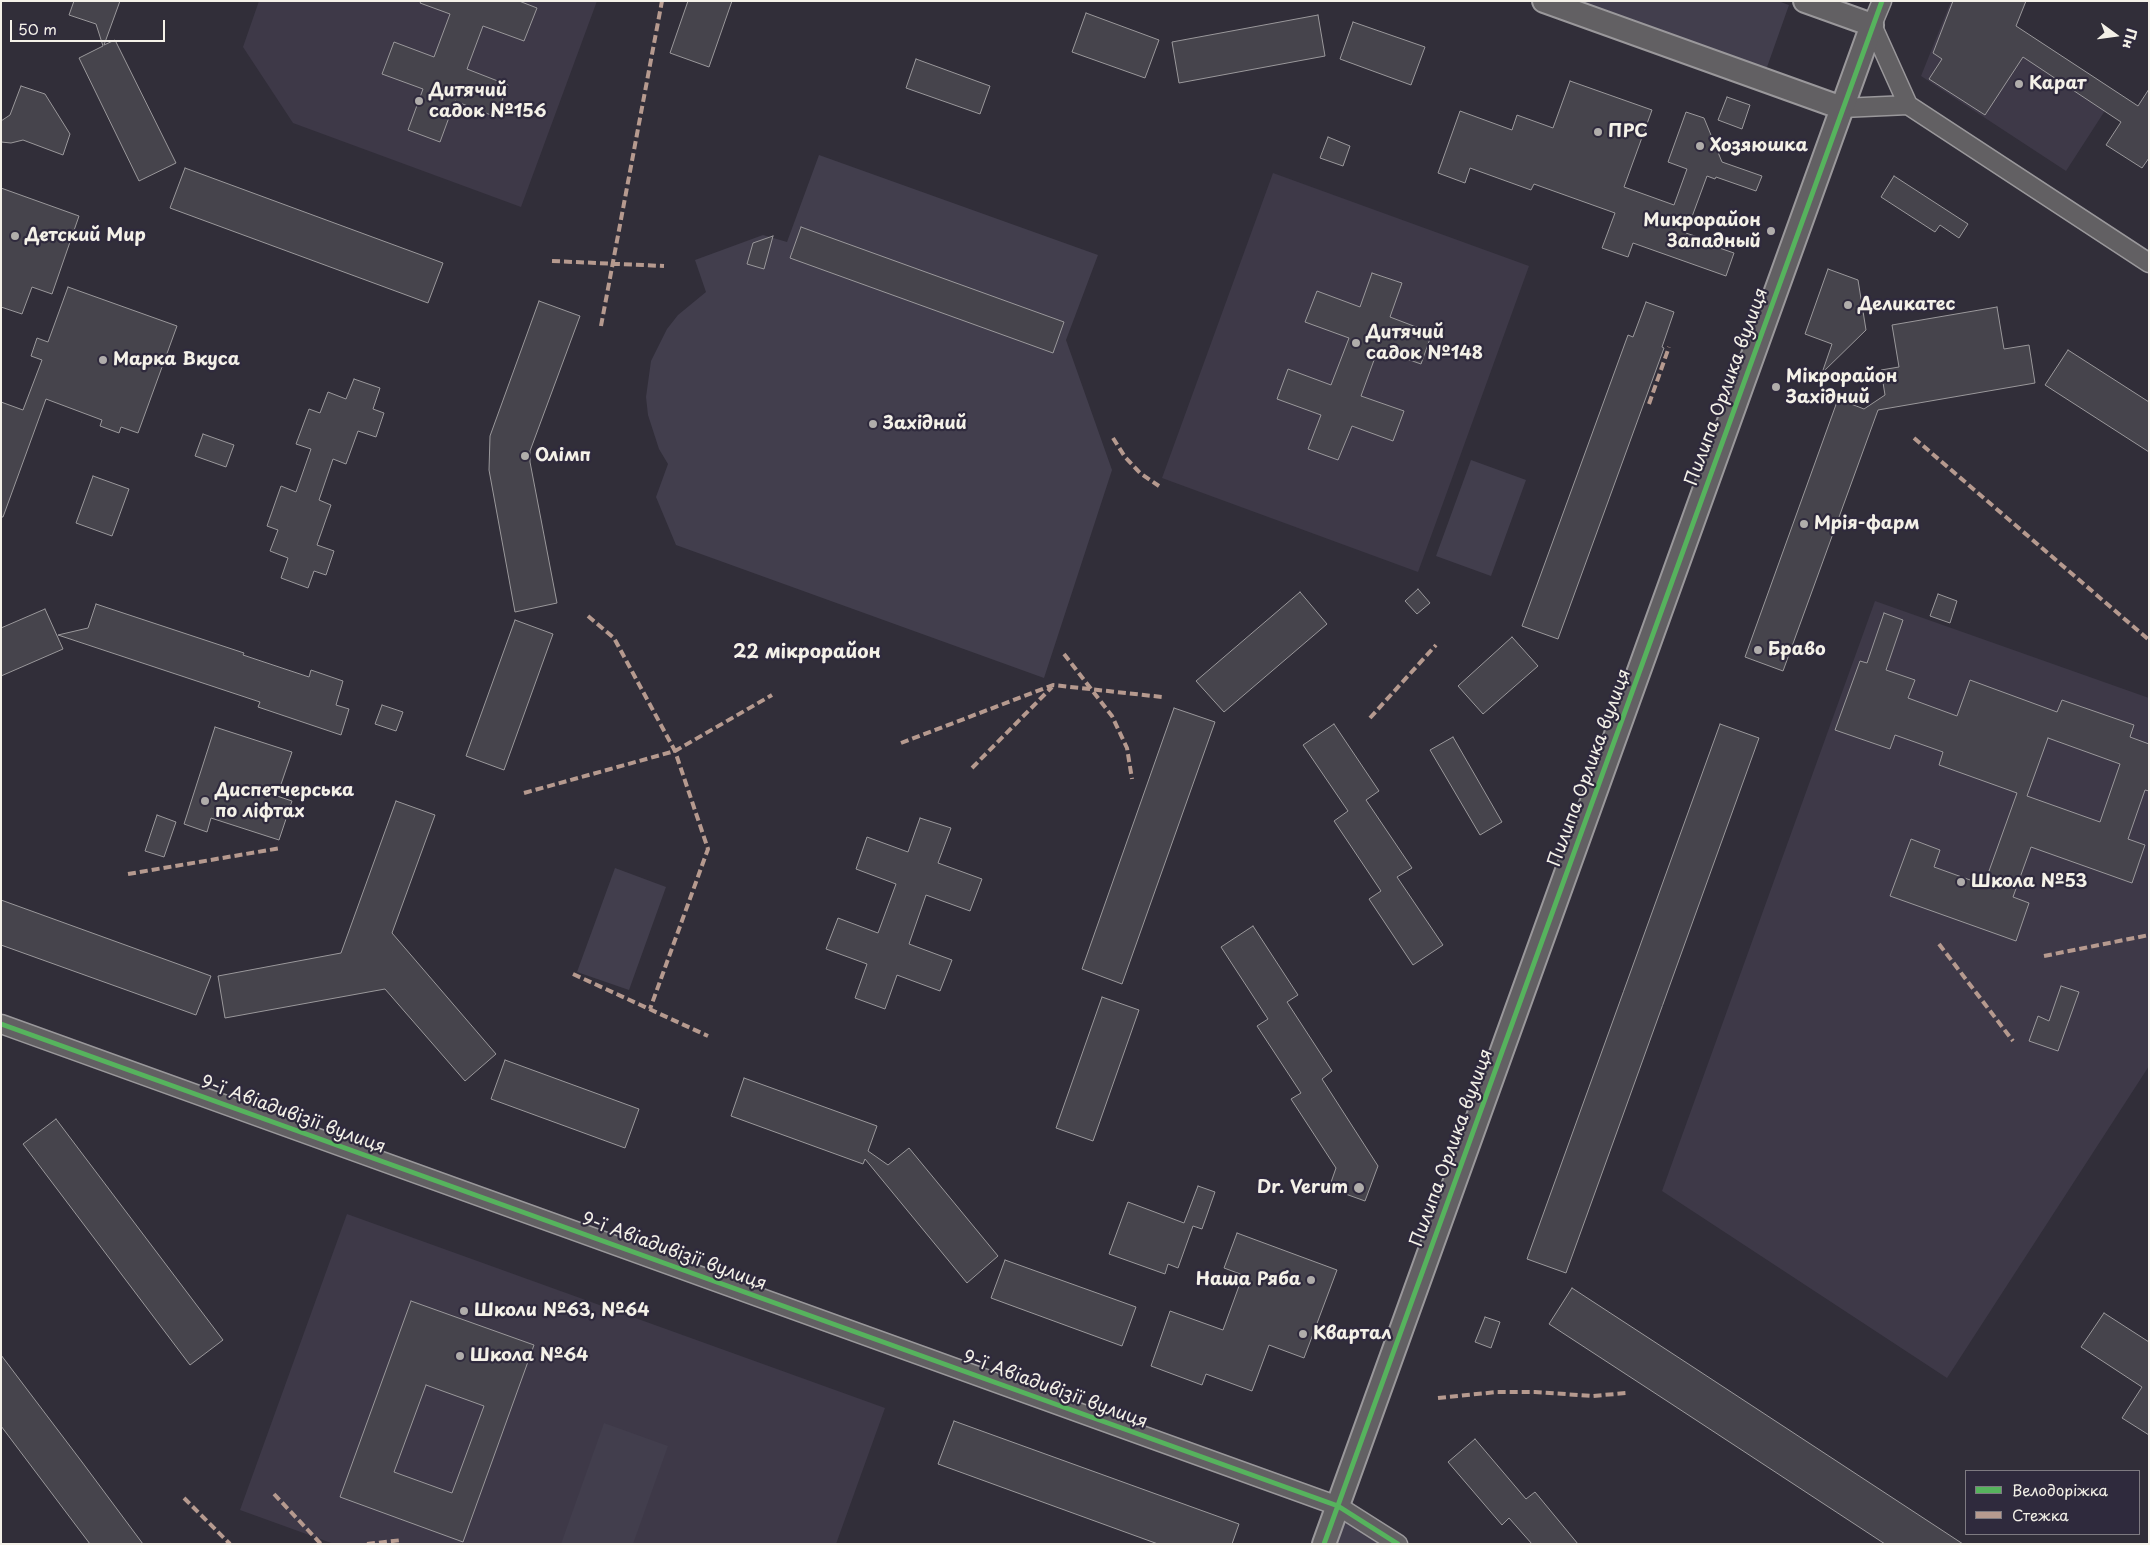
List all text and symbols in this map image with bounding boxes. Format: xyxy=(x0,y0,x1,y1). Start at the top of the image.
scale bar xyxy=(12,10,168,42)
north arrow xyxy=(2090,10,2140,60)
text: 50 m xyxy=(18,17,57,40)
text: Пн xyxy=(2117,26,2143,51)
place label: Карат xyxy=(2029,73,2086,95)
marker: Карат xyxy=(2013,78,2025,90)
place label: Дитячий садок №156 xyxy=(429,80,546,122)
marker: Дитячий садок №156 xyxy=(413,95,425,107)
place label: ПРС xyxy=(1608,121,1648,143)
marker: ПРС xyxy=(1592,126,1604,138)
place label: Хозяюшка xyxy=(1710,135,1808,157)
marker: Хозяюшка xyxy=(1694,140,1706,152)
place label: Микрорайон Западный xyxy=(1643,210,1761,252)
place label: Детский Мир xyxy=(25,225,146,247)
marker: Микрорайон Западный xyxy=(1765,225,1777,237)
marker: Детский Мир xyxy=(9,230,21,242)
street label: Пилипа Орлика вулиця xyxy=(1681,285,1773,489)
place label: Деликатес xyxy=(1858,294,1955,316)
marker: Деликатес xyxy=(1842,299,1854,311)
place label: Дитячий садок №148 xyxy=(1366,322,1483,364)
marker: Дитячий садок №148 xyxy=(1350,337,1362,349)
place label: Марка Вкуса xyxy=(113,349,240,371)
marker: Марка Вкуса xyxy=(97,354,109,366)
place label: Мікрорайон Західний xyxy=(1786,366,1898,408)
marker: Мікрорайон Західний xyxy=(1770,381,1782,393)
place label: Західний xyxy=(883,413,967,435)
marker: Західний xyxy=(867,418,879,430)
place label: Олімп xyxy=(535,445,591,467)
marker: Олімп xyxy=(519,450,531,462)
place label: Мрія-фарм xyxy=(1814,513,1919,535)
marker: Мрія-фарм xyxy=(1798,518,1810,530)
place label: Браво xyxy=(1768,639,1826,661)
district label: 22 мікрорайон xyxy=(733,642,881,664)
marker: Браво xyxy=(1752,644,1764,656)
street label: Пилипа Орлика вулиця xyxy=(1544,666,1636,870)
place label: Диспетчерська по ліфтах xyxy=(215,780,354,822)
marker: Диспетчерська по ліфтах xyxy=(199,795,211,807)
place label: Школа №53 xyxy=(1971,871,2087,893)
marker: Школа №53 xyxy=(1955,876,1967,888)
street label: Пилипа Орлика вулиця xyxy=(1406,1046,1498,1250)
street label: 9-ї Авіадивізії вулиця xyxy=(198,1072,388,1158)
place label: Dr. Verum xyxy=(1257,1177,1348,1199)
marker: Dr. Verum xyxy=(1352,1181,1366,1195)
street label: 9-ї Авіадивізії вулиця xyxy=(579,1209,769,1295)
place label: Наша Ряба xyxy=(1196,1269,1301,1291)
marker: Наша Ряба xyxy=(1305,1274,1317,1286)
place label: Школи №63, №64 xyxy=(474,1300,649,1322)
marker: Школи №63, №64 xyxy=(458,1305,470,1317)
place label: Квартал xyxy=(1313,1323,1392,1345)
marker: Квартал xyxy=(1297,1328,1309,1340)
place label: Школа №64 xyxy=(470,1345,588,1367)
street label: 9-ї Авіадивізії вулиця xyxy=(960,1347,1150,1433)
marker: Школа №64 xyxy=(454,1350,466,1362)
legend xyxy=(1965,1470,2140,1535)
text: Велодоріжка xyxy=(2012,1478,2108,1501)
text: Стежка xyxy=(2012,1503,2069,1526)

